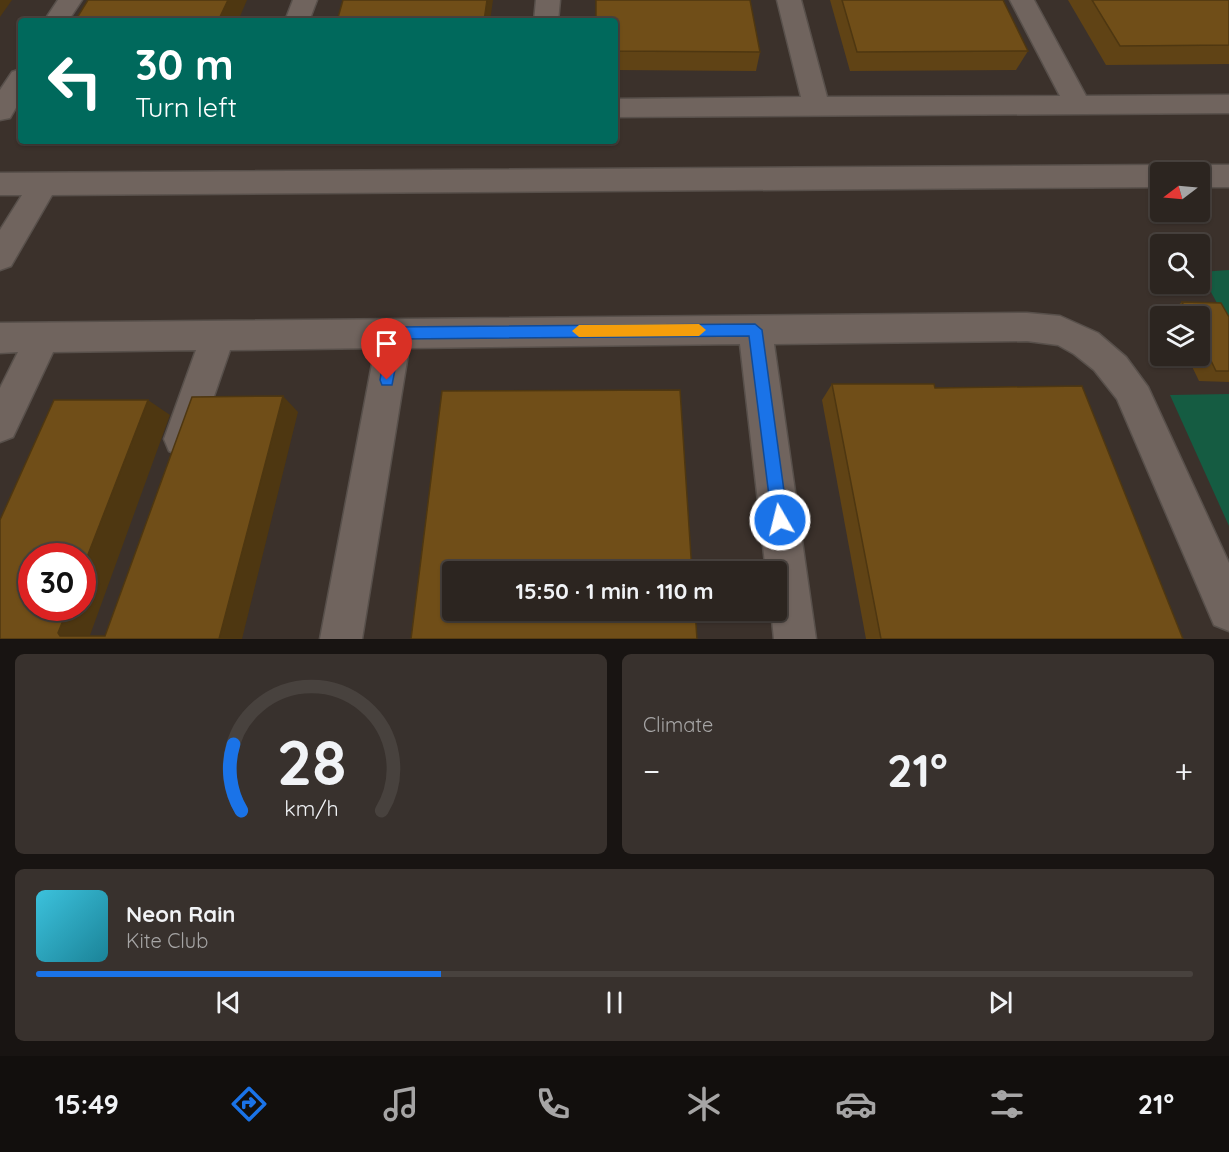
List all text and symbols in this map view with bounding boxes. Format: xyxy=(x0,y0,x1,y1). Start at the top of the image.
text: 30 m xyxy=(135,38,234,91)
icon: left xyxy=(36,42,114,120)
text: Turn left xyxy=(135,90,237,124)
north arrow xyxy=(1150,162,1210,222)
map controls xyxy=(1150,162,1210,366)
button: search xyxy=(1150,234,1210,294)
button: layers xyxy=(1150,306,1210,366)
pin xyxy=(361,318,412,380)
icon: arrive xyxy=(370,327,403,360)
position arrow xyxy=(748,488,812,552)
speed limit sign: 30 xyxy=(18,543,96,621)
text: 15:50 · 1 min · 110 m xyxy=(515,577,714,605)
text: Climate xyxy=(643,712,713,737)
text: 28 xyxy=(276,723,346,801)
text: 21° xyxy=(887,742,948,798)
text: − xyxy=(643,750,660,791)
text: + xyxy=(1174,750,1193,791)
text: km/h xyxy=(284,795,338,821)
text: Neon Rain xyxy=(126,900,235,928)
text: Kite Club xyxy=(126,928,208,953)
icon: previous xyxy=(212,986,245,1019)
icon: pause xyxy=(598,986,631,1019)
icon: next xyxy=(984,986,1017,1019)
icon: directions xyxy=(228,1083,270,1125)
icon: music xyxy=(380,1083,422,1125)
icon: phone xyxy=(532,1083,574,1125)
icon: climate xyxy=(683,1083,725,1125)
icon: car xyxy=(835,1083,877,1125)
icon: filters xyxy=(986,1083,1028,1125)
text: 15:49 xyxy=(55,1087,119,1121)
text: 21° xyxy=(1138,1087,1174,1121)

